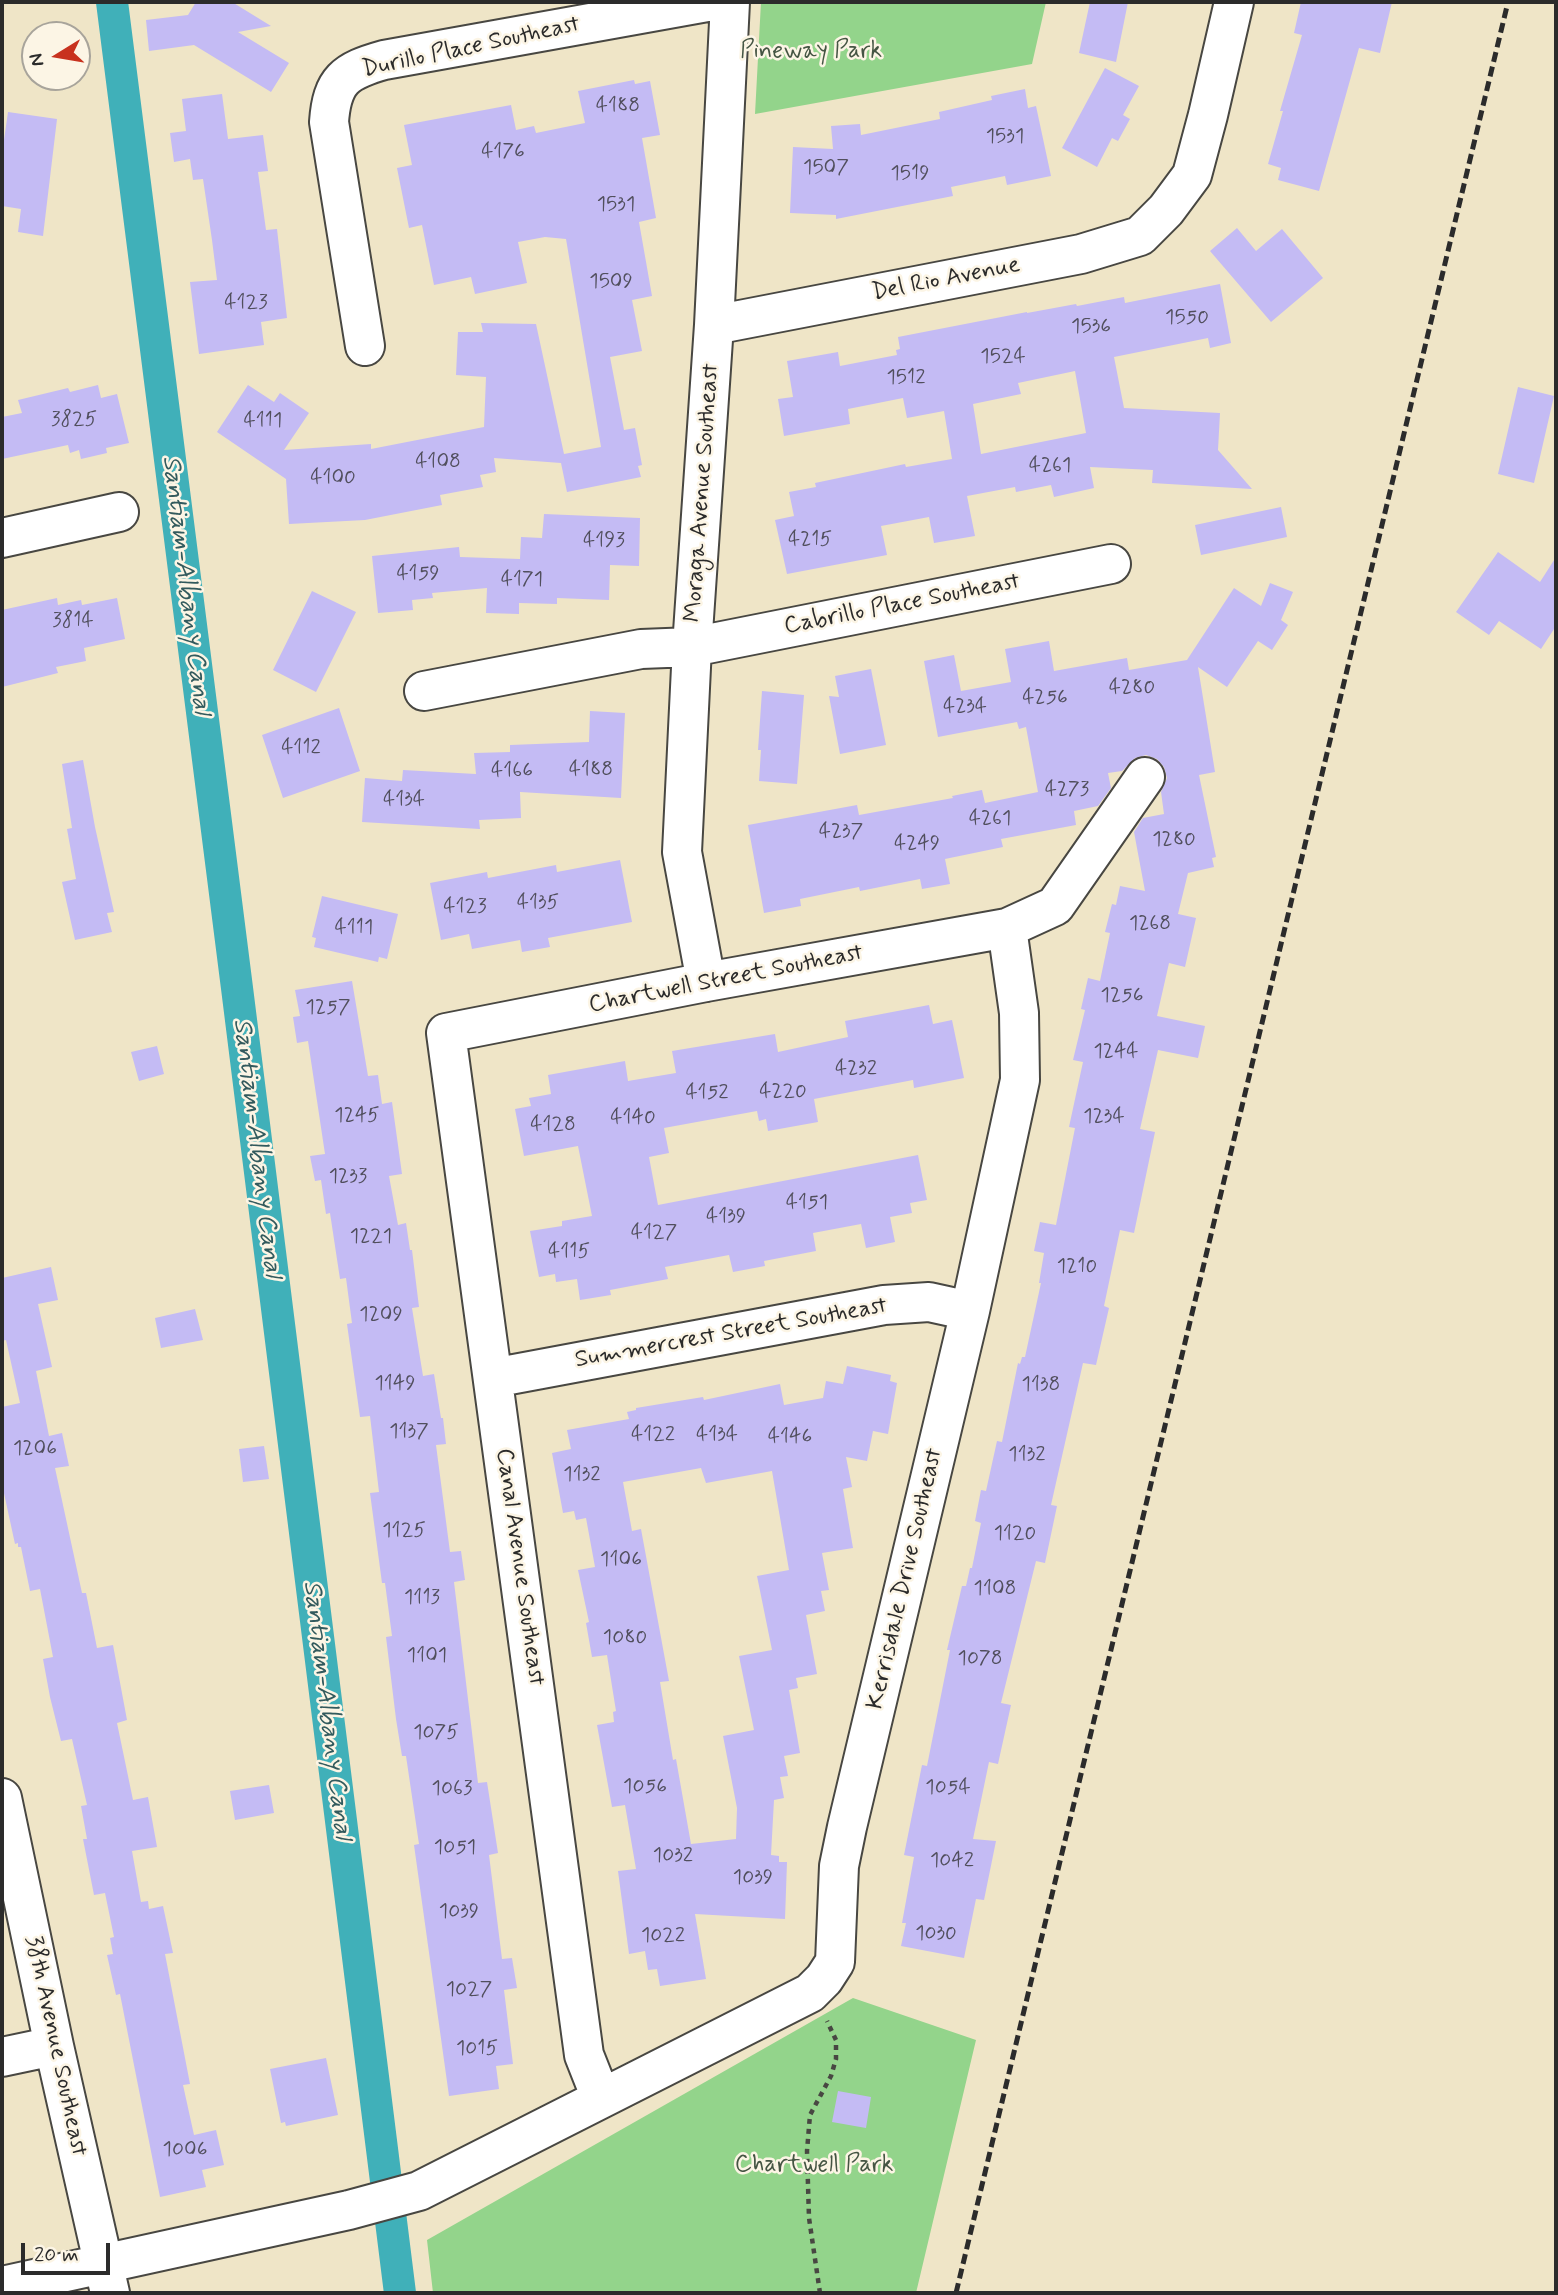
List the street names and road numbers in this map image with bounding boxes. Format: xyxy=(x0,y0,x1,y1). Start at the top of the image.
street label: Durillo Place Southeast xyxy=(360,11,582,85)
street label: Del Rio Avenue xyxy=(869,252,1023,308)
street label: Moraga Avenue Southeast xyxy=(680,363,726,623)
street label: Cabrillo Place Southeast xyxy=(782,568,1022,642)
street label: Chartwell Street Southeast xyxy=(587,939,865,1021)
street label: Summercrest Street Southeast xyxy=(573,1292,889,1376)
street label: Kerrisdale Drive Southeast xyxy=(862,1446,950,1712)
street label: Canal Avenue Southeast xyxy=(488,1447,550,1687)
street label: 38th Avenue Southeast xyxy=(18,1933,92,2159)

